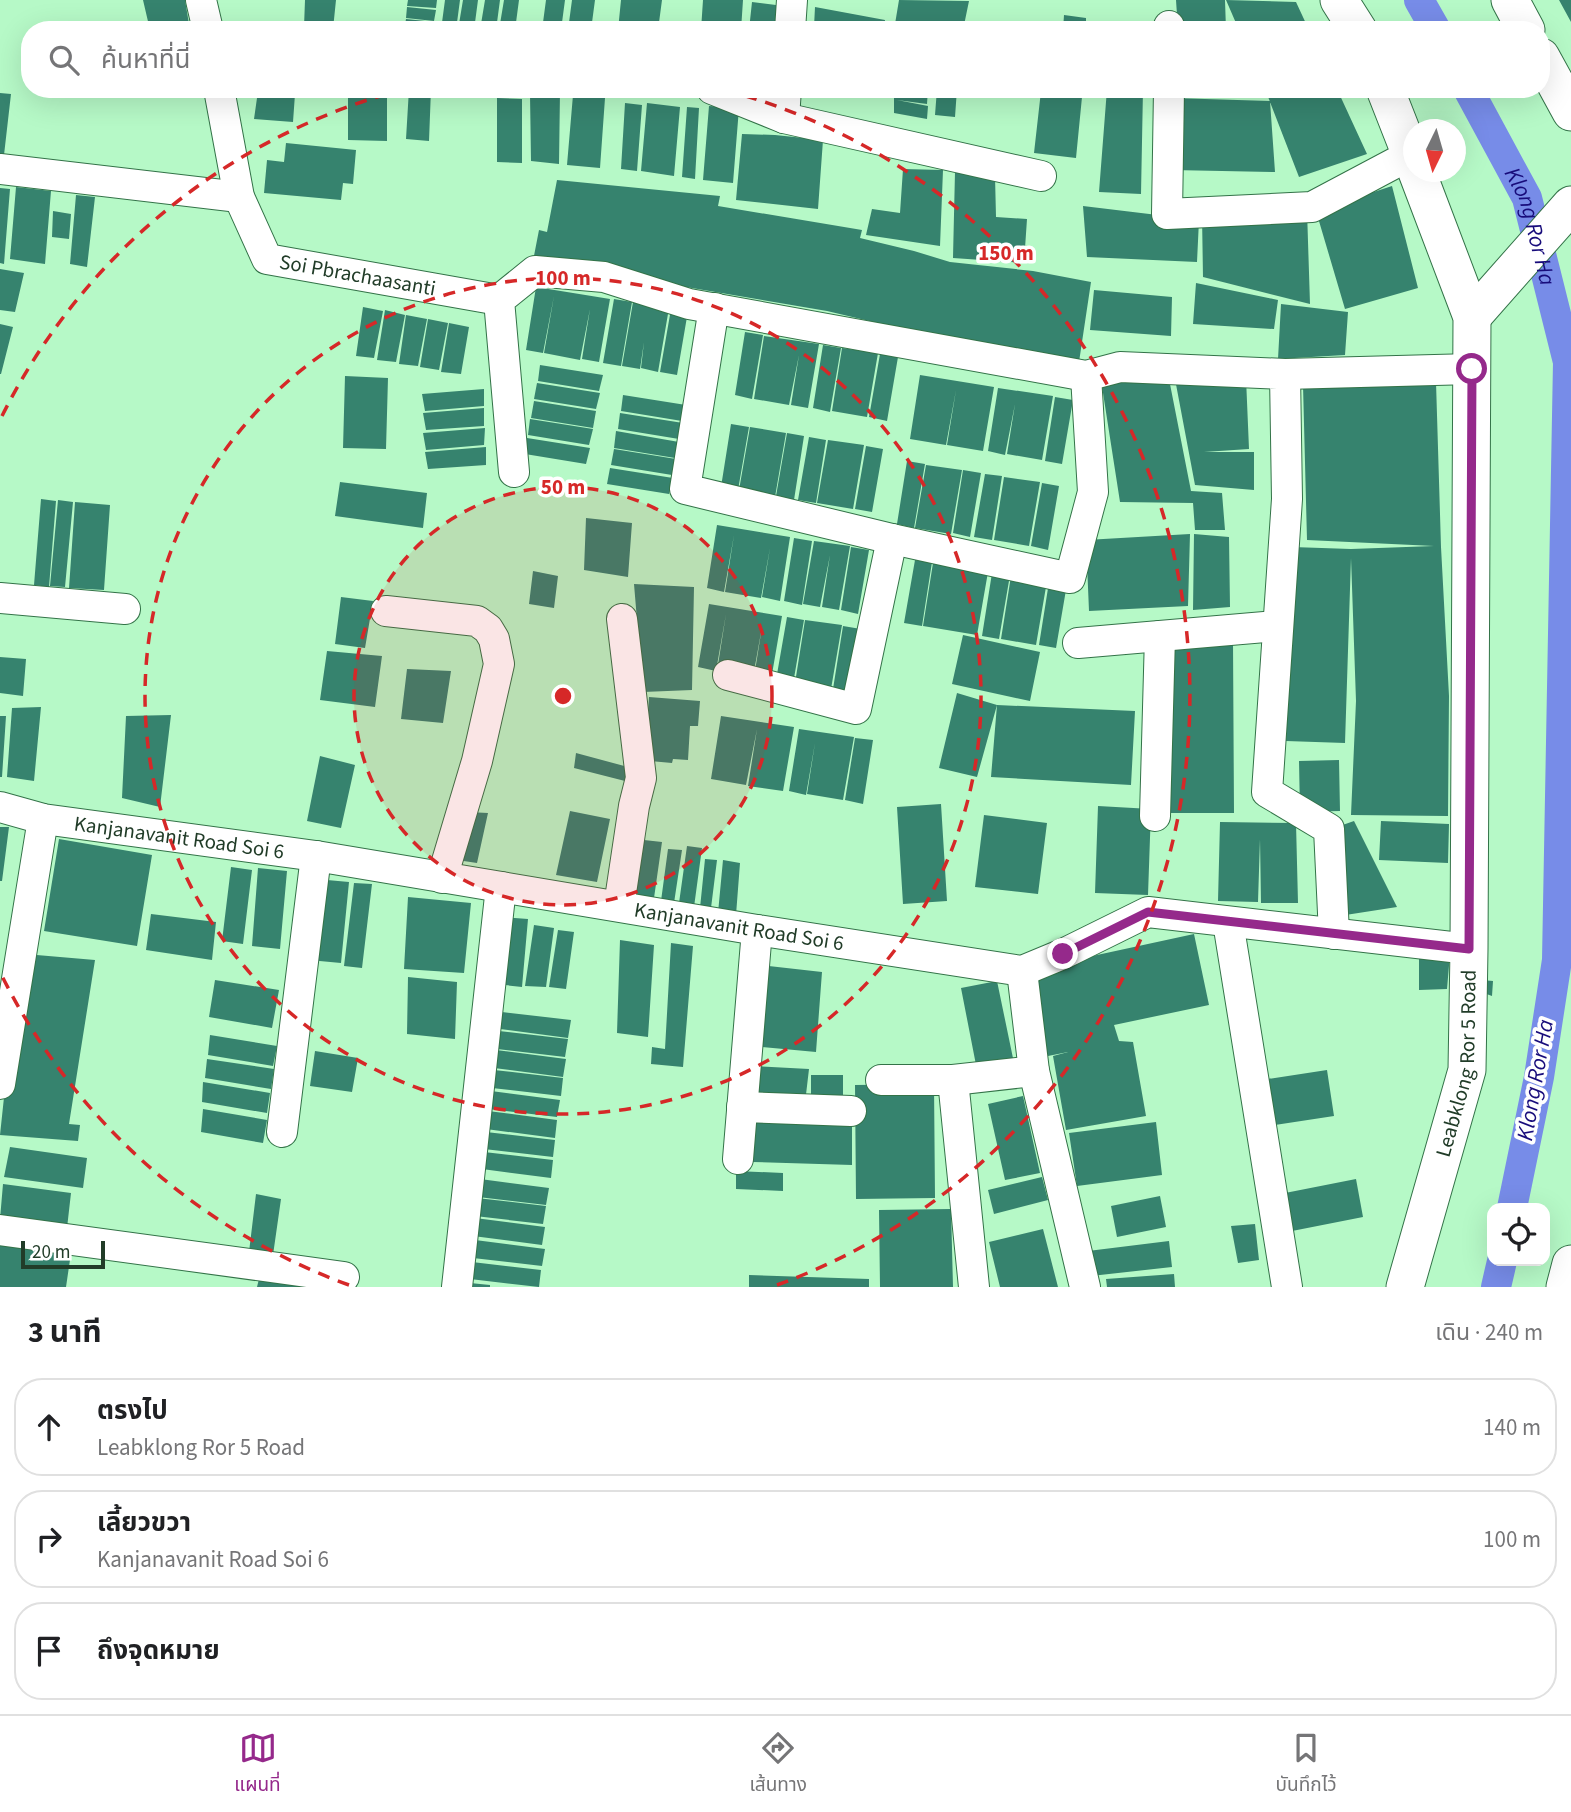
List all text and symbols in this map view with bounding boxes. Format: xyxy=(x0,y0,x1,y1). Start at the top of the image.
search box xyxy=(21,21,1550,98)
icon: search xyxy=(45,41,83,79)
text: ค้นหาที่นี่ xyxy=(101,41,191,78)
north arrow xyxy=(1403,119,1466,182)
water label: Klong Ror Ha xyxy=(1497,161,1565,289)
text: 150 m xyxy=(978,238,1034,268)
street label: Soi Pbrachaasanti xyxy=(277,246,438,304)
text: 100 m xyxy=(535,263,591,293)
route start xyxy=(1456,353,1487,384)
text: 50 m xyxy=(541,472,585,502)
centre of rings xyxy=(551,684,575,708)
street label: Kanjanavanit Road Soi 6 xyxy=(72,808,286,867)
street label: Kanjanavanit Road Soi 6 xyxy=(632,895,846,958)
route end xyxy=(1047,938,1078,969)
street label: Leabklong Ror 5 Road xyxy=(1428,969,1484,1160)
water label: Klong Ror Ha xyxy=(1508,1017,1562,1143)
map controls xyxy=(1487,1203,1550,1266)
button: locate xyxy=(1487,1203,1550,1266)
scale bar xyxy=(21,1238,105,1270)
text: 20 m xyxy=(32,1239,70,1266)
text: 3 นาที xyxy=(28,1311,102,1354)
text: เดิน · 240 m xyxy=(1435,1316,1543,1349)
text: ตรงไป xyxy=(97,1392,168,1429)
icon: ahead xyxy=(30,1408,68,1446)
text: 140 m xyxy=(1483,1411,1541,1444)
text: Leabklong Ror 5 Road xyxy=(97,1431,305,1464)
text: เลี้ยวขวา xyxy=(97,1504,191,1541)
icon: right xyxy=(30,1520,68,1558)
text: 100 m xyxy=(1483,1523,1541,1556)
text: Kanjanavanit Road Soi 6 xyxy=(97,1543,329,1576)
icon: arrive xyxy=(30,1632,68,1670)
text: ถึงจุดหมาย xyxy=(97,1632,220,1669)
tab: แผนที่ xyxy=(234,1729,281,1800)
tab: เส้นทาง xyxy=(749,1729,807,1800)
tab: บันทึกไว้ xyxy=(1276,1729,1337,1800)

